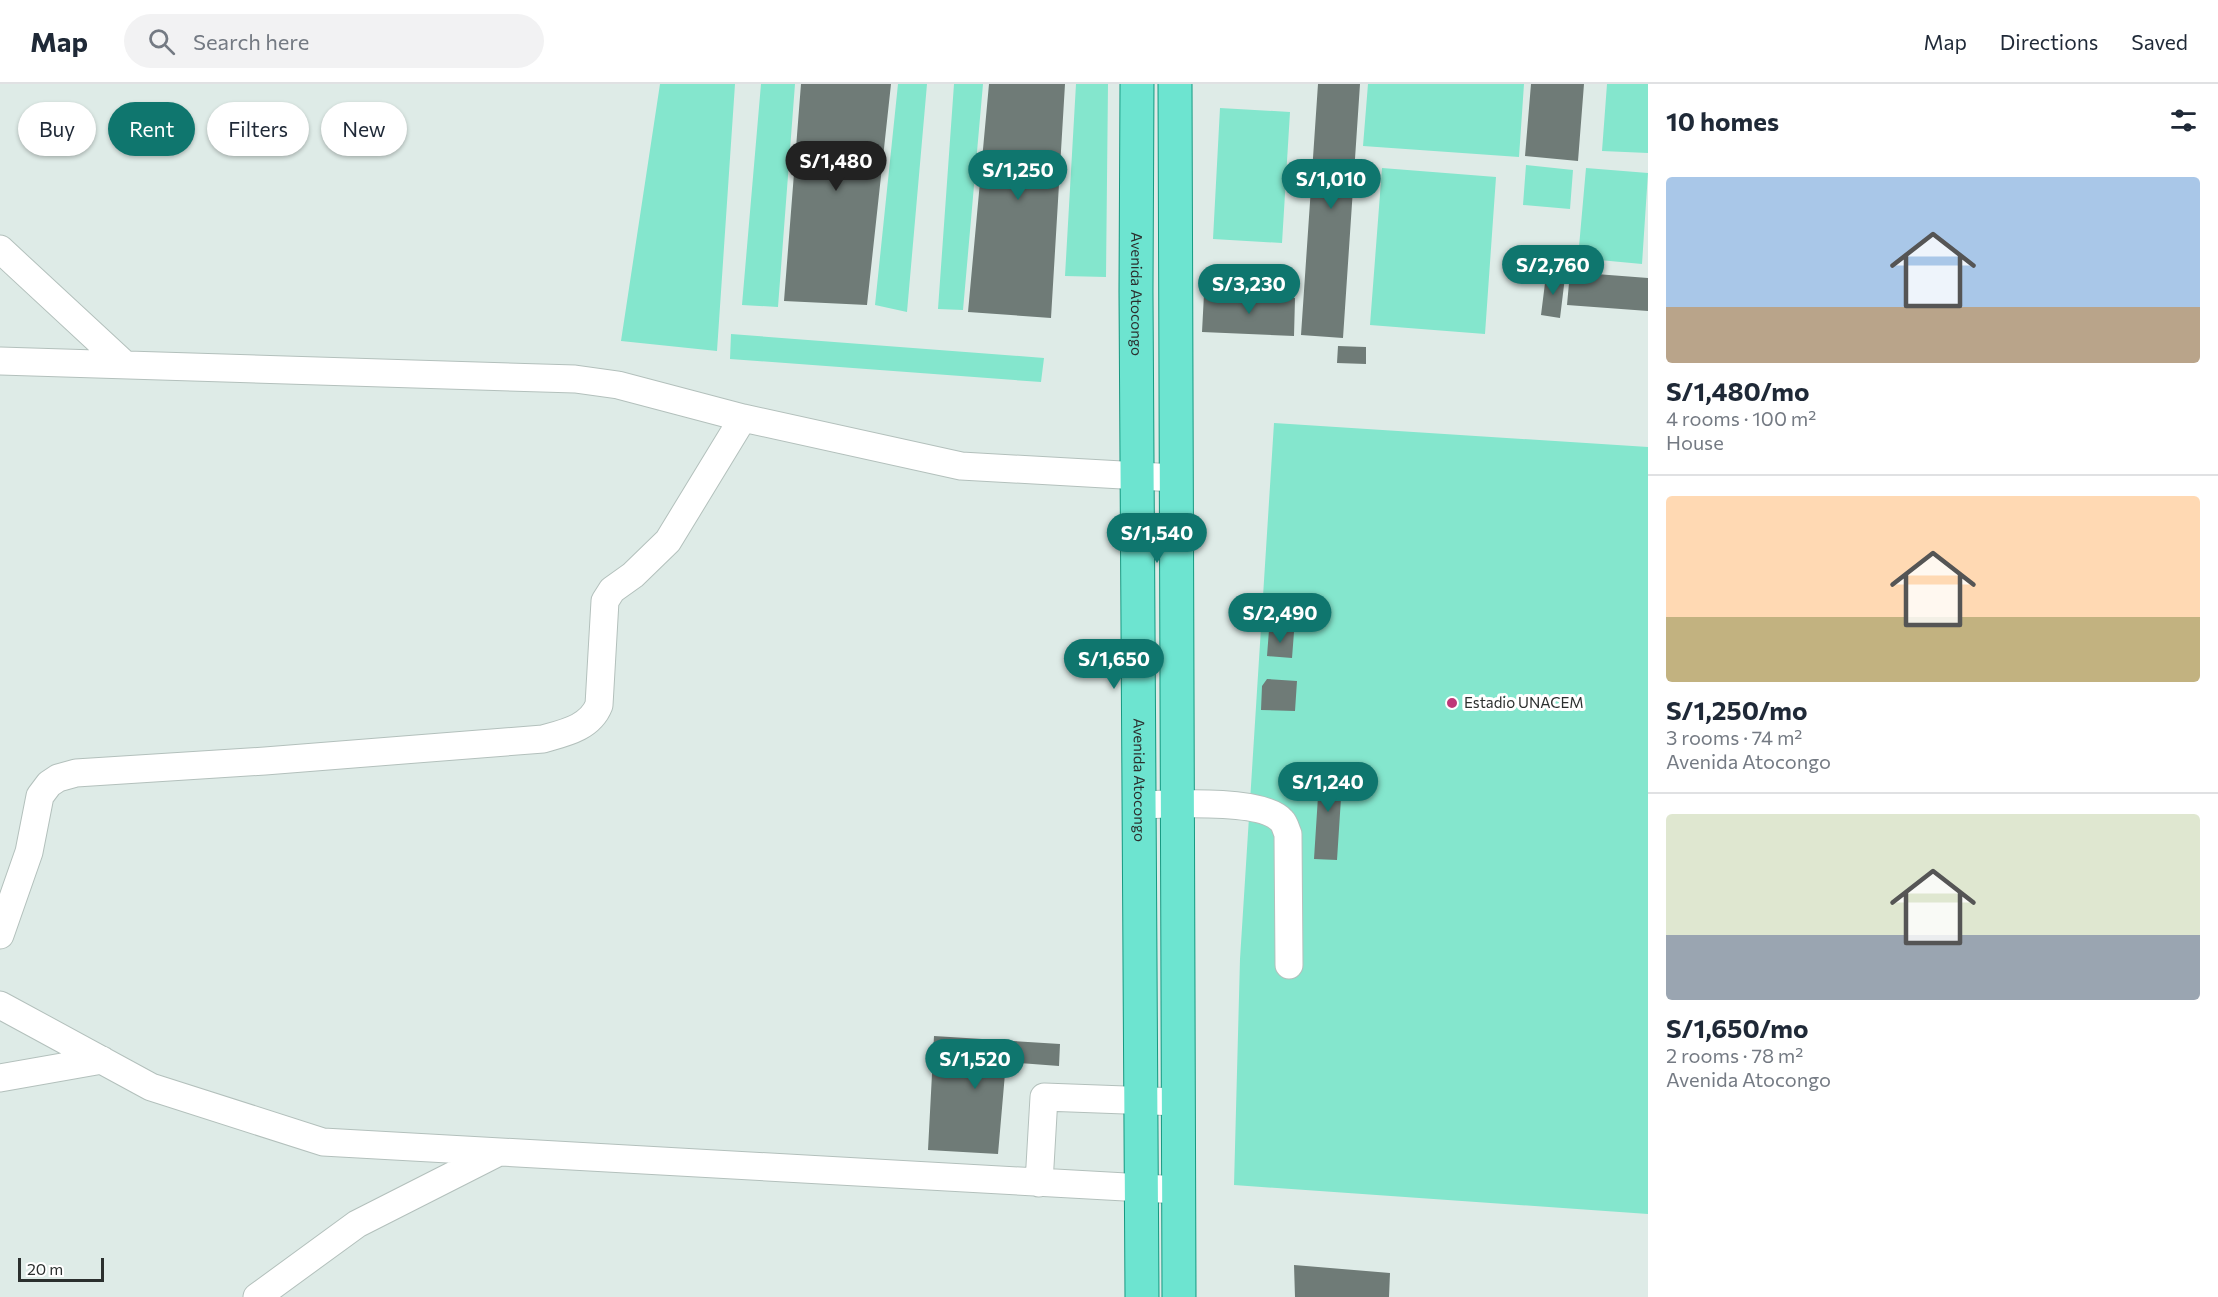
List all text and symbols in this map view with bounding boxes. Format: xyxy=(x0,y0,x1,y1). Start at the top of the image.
search box xyxy=(124,14,544,68)
text: Map xyxy=(30,24,88,58)
icon: search xyxy=(145,25,178,58)
text: Search here xyxy=(193,28,309,55)
text: Map xyxy=(1924,29,1967,54)
text: Directions xyxy=(2000,29,2098,54)
text: Saved xyxy=(2131,29,2188,54)
chip: Buy xyxy=(18,102,96,156)
chip: Rent xyxy=(108,102,195,156)
chip: Filters xyxy=(207,102,309,156)
chip: New xyxy=(321,102,407,156)
icon: filters xyxy=(2167,104,2200,137)
text: 10 homes xyxy=(1666,105,1779,136)
pin: S/1,480 xyxy=(781,141,891,192)
text: S/1,480 xyxy=(800,148,872,172)
pin: S/1,250 xyxy=(963,150,1073,201)
text: S/1,250 xyxy=(982,157,1054,181)
pin: S/1,010 xyxy=(1276,159,1386,210)
text: S/1,010 xyxy=(1296,166,1366,190)
icon: home xyxy=(1879,216,1987,324)
street label: Avenida Atocongo xyxy=(1128,232,1146,356)
pin: S/2,760 xyxy=(1498,245,1608,296)
text: S/2,760 xyxy=(1516,252,1590,276)
pin: S/3,230 xyxy=(1194,264,1304,315)
text: S/3,230 xyxy=(1212,271,1286,295)
text: S/1,480/mo xyxy=(1666,375,1809,406)
text: 4 rooms · 100 m² xyxy=(1666,406,1816,430)
text: House xyxy=(1666,430,1724,454)
pin: S/1,540 xyxy=(1102,513,1212,564)
text: S/1,540 xyxy=(1121,520,1193,544)
icon: home xyxy=(1879,535,1987,643)
pin: S/2,490 xyxy=(1225,593,1335,644)
text: S/2,490 xyxy=(1242,600,1318,624)
pin: S/1,650 xyxy=(1059,639,1169,690)
text: S/1,650 xyxy=(1078,646,1150,670)
place label: Estadio UNACEM xyxy=(1464,693,1584,711)
text: S/1,250/mo xyxy=(1666,694,1808,725)
marker: Estadio UNACEM xyxy=(1445,696,1459,710)
street label: Avenida Atocongo xyxy=(1131,718,1149,842)
text: 3 rooms · 74 m² xyxy=(1666,725,1802,749)
text: Avenida Atocongo xyxy=(1666,749,1831,773)
pin: S/1,240 xyxy=(1273,762,1383,813)
text: S/1,240 xyxy=(1292,769,1364,793)
icon: home xyxy=(1879,853,1987,961)
text: S/1,650/mo xyxy=(1666,1012,1808,1043)
pin: S/1,520 xyxy=(920,1039,1030,1090)
text: 2 rooms · 78 m² xyxy=(1666,1043,1803,1067)
text: S/1,520 xyxy=(939,1046,1011,1070)
text: Avenida Atocongo xyxy=(1666,1067,1831,1091)
scale bar xyxy=(18,1255,104,1282)
text: 20 m xyxy=(27,1259,63,1278)

